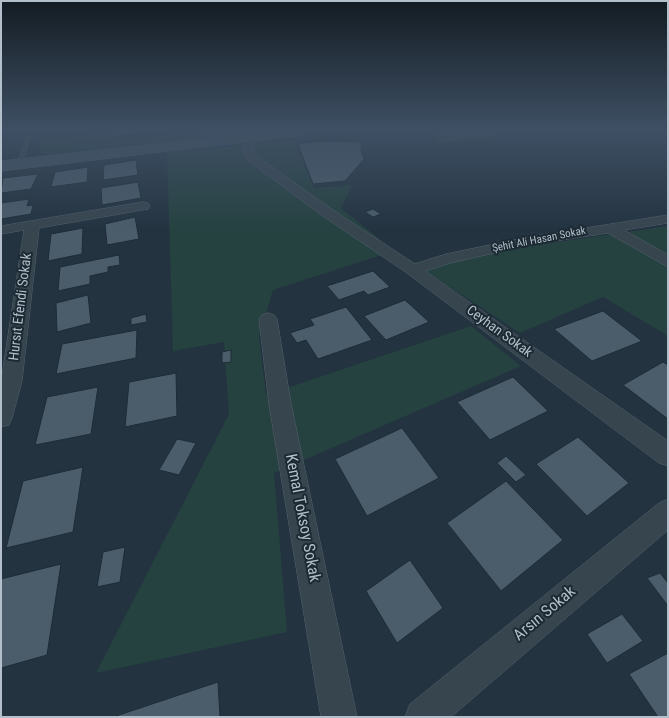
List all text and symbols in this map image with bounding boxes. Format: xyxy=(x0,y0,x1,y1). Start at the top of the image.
street label: Şehit Ali Hasan Sokak xyxy=(491,224,587,256)
street label: Hursıt Efendi Sokak xyxy=(6,252,36,362)
street label: Ceyhan Sokak xyxy=(463,302,535,362)
street label: Kemal Toksoy Sokak xyxy=(280,452,324,584)
street label: Arsın Sokak xyxy=(510,583,580,645)

